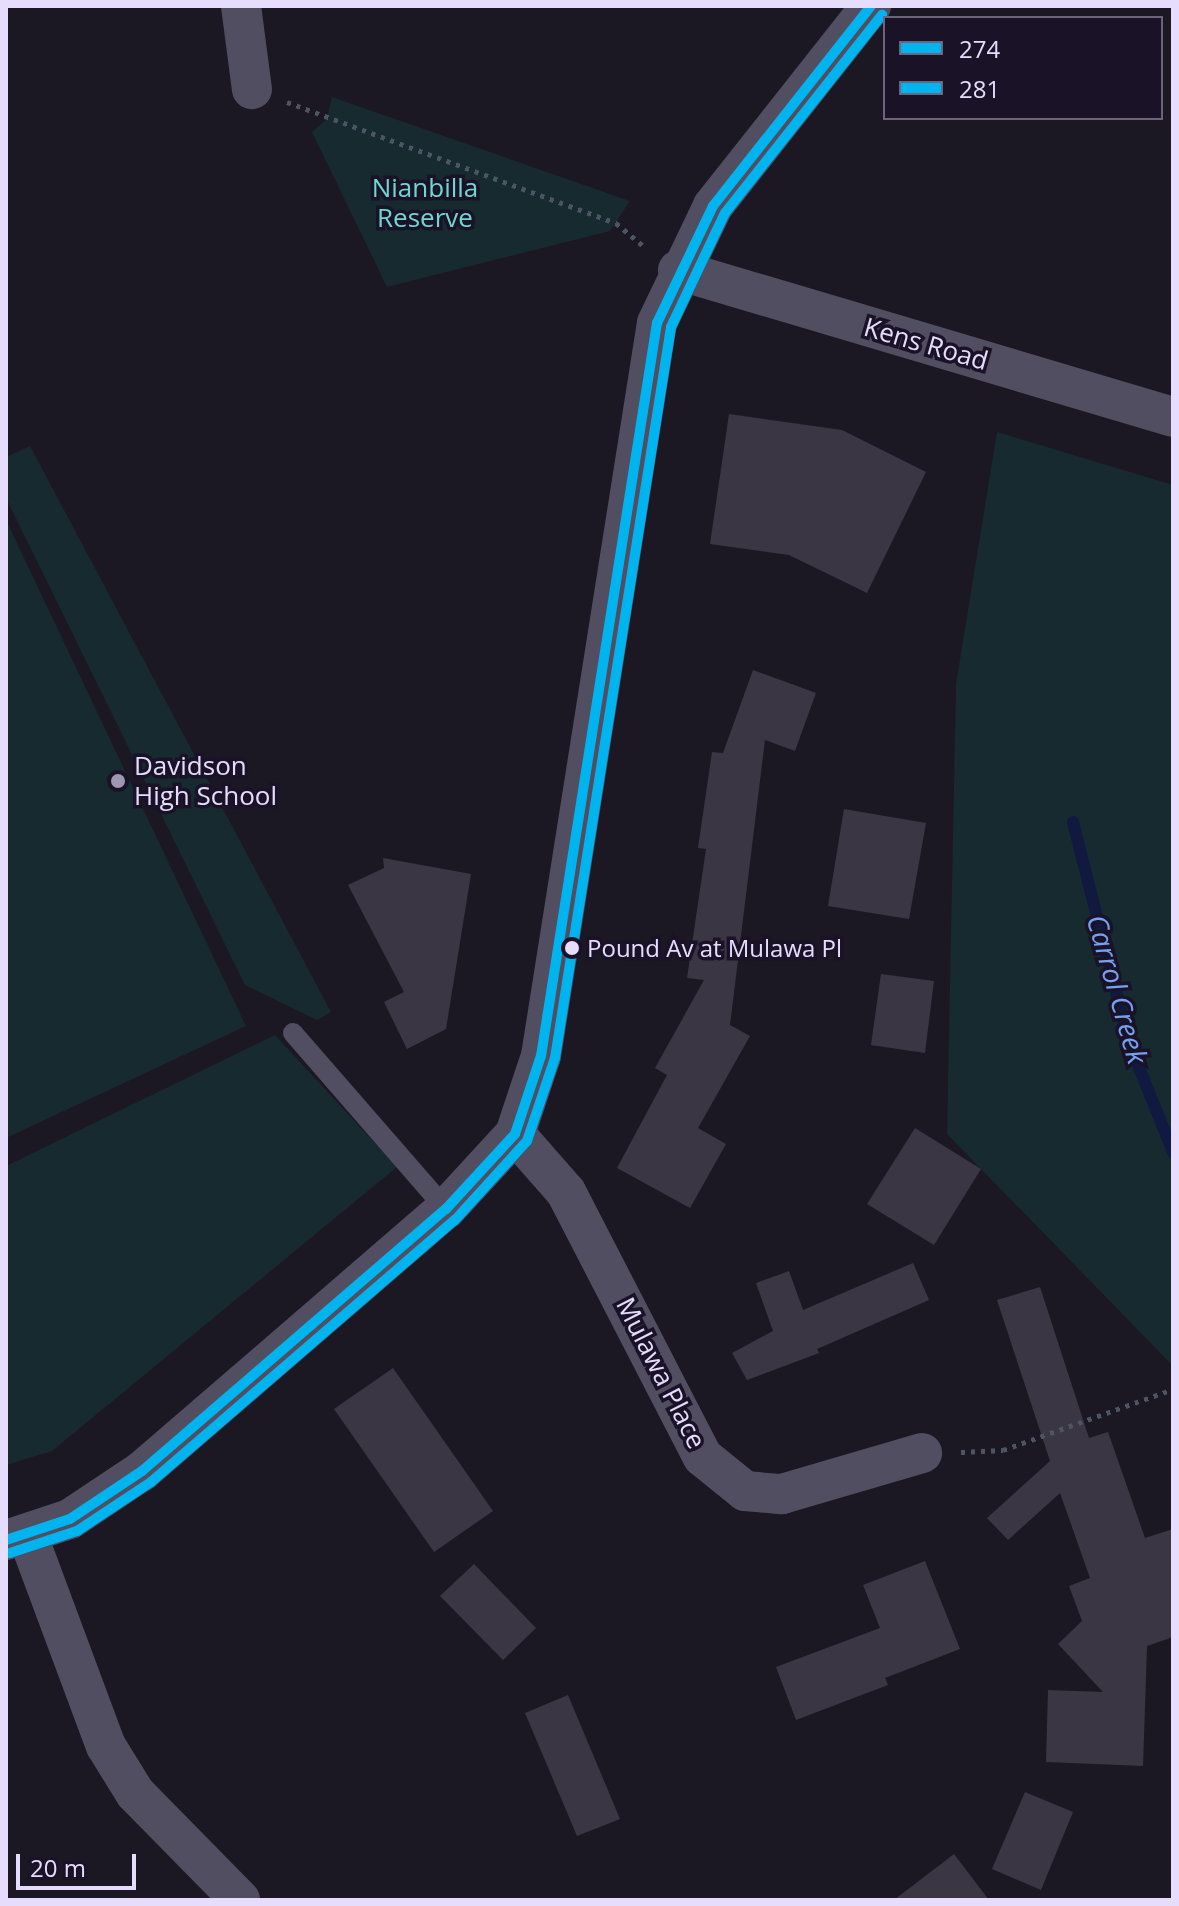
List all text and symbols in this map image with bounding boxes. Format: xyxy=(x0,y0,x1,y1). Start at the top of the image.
legend xyxy=(883,16,1163,120)
text: 274 xyxy=(959,32,1000,65)
text: 281 xyxy=(959,72,1000,105)
park label: Nianbilla Reserve xyxy=(372,172,478,234)
street label: Kens Road xyxy=(860,311,992,377)
place label: Davidson High School xyxy=(134,750,277,812)
marker: Davidson High School xyxy=(109,772,127,790)
water label: Carrol Creek xyxy=(1081,911,1155,1067)
place label: Pound Av at Mulawa Pl xyxy=(587,934,842,962)
marker: Pound Av at Mulawa Pl xyxy=(564,940,580,956)
street label: Mulawa Place xyxy=(610,1292,712,1454)
scale bar xyxy=(20,1838,140,1888)
text: 20 m xyxy=(30,1851,86,1884)

